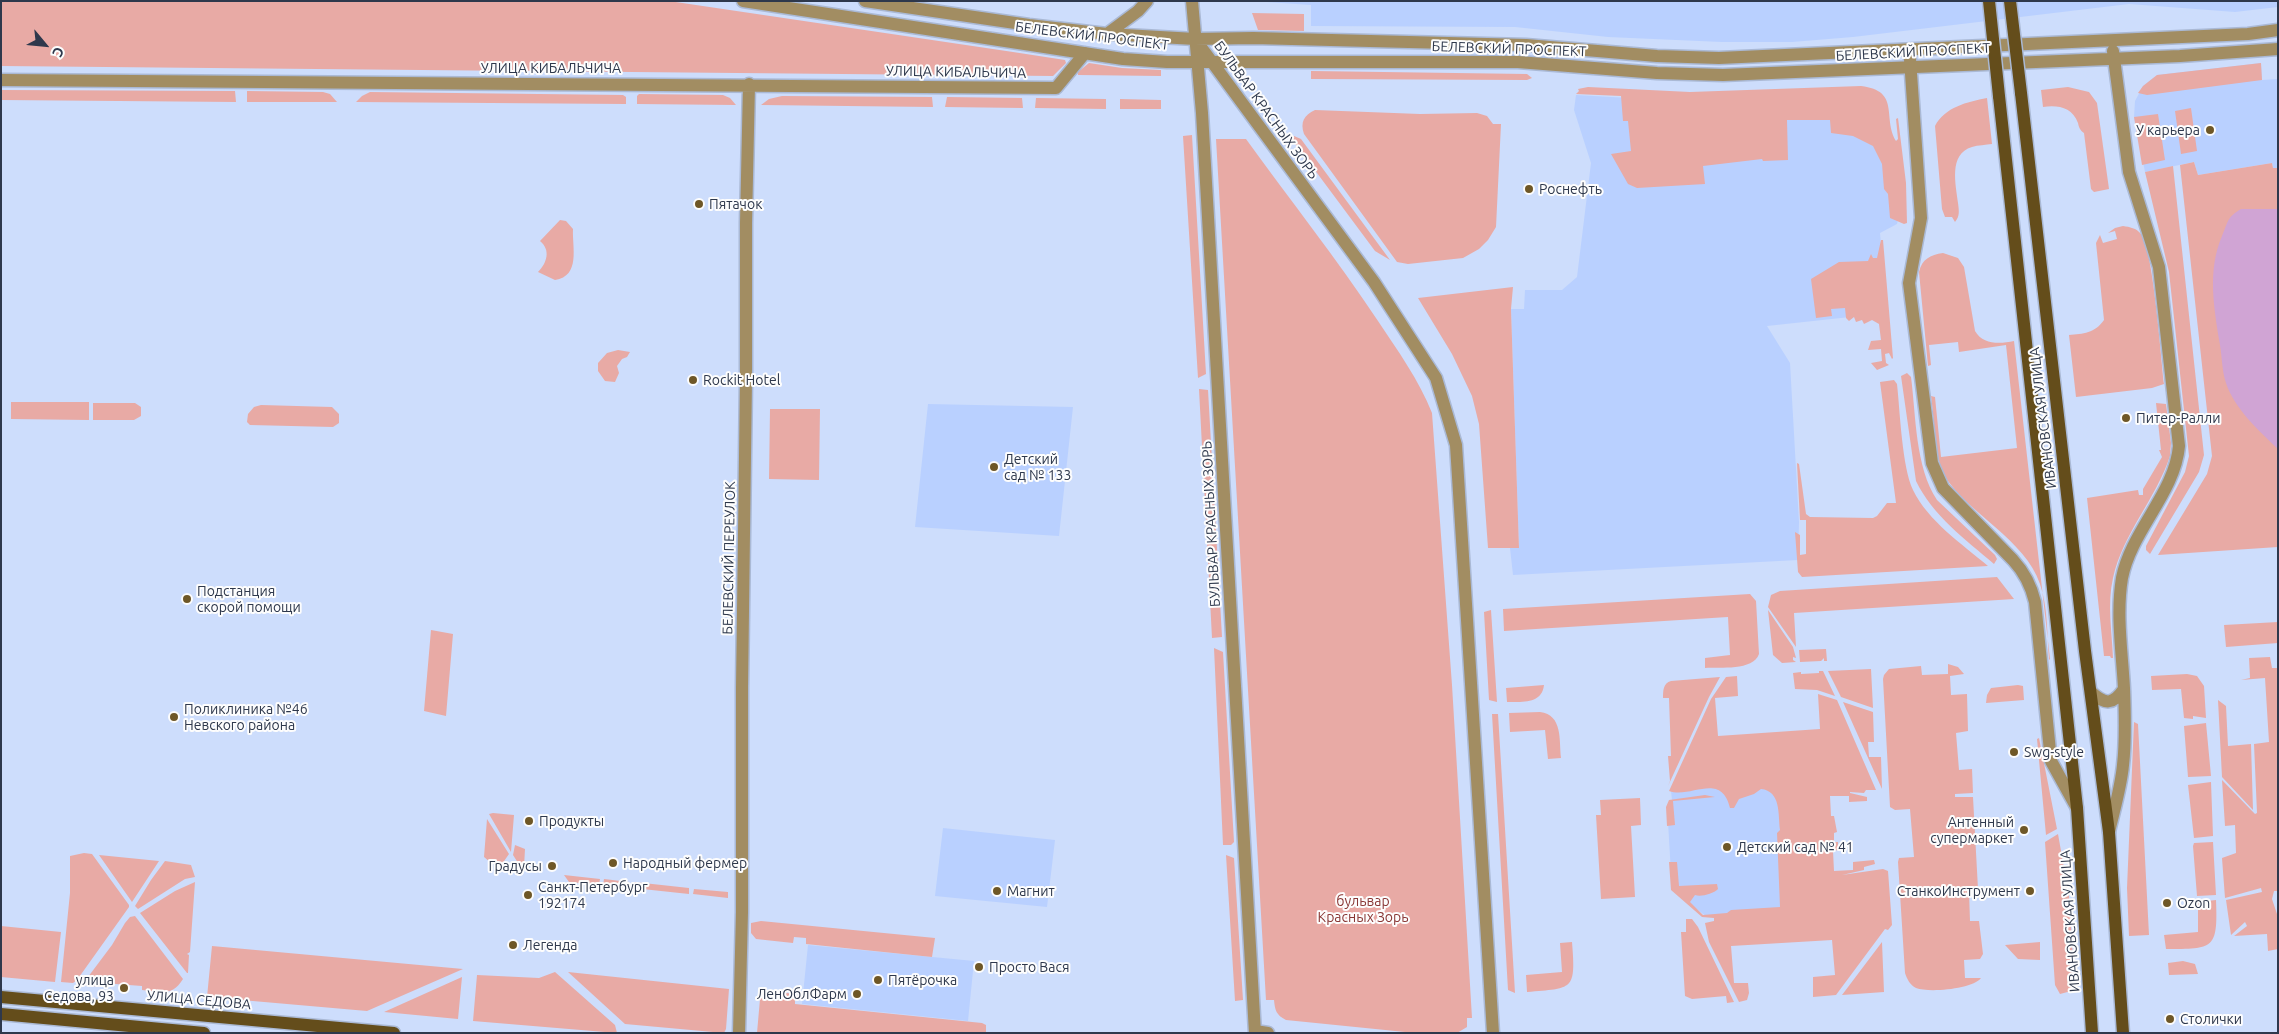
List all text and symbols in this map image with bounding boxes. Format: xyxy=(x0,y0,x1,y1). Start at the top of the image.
street label: БЕЛЕВСКИЙ ПРОСПЕКТ xyxy=(1014,18,1170,54)
north arrow xyxy=(20,20,70,70)
street label: БУЛЬВАР КРАСНЫХ ЗОРЬ xyxy=(1210,38,1322,182)
street label: БЕЛЕВСКИЙ ПРОСПЕКТ xyxy=(1431,38,1587,60)
street label: БЕЛЕВСКИЙ ПРОСПЕКТ xyxy=(1835,40,1991,64)
text: С xyxy=(49,44,67,60)
street label: УЛИЦА КИБАЛЬЧИЧА xyxy=(481,60,621,76)
street label: УЛИЦА КИБАЛЬЧИЧА xyxy=(886,62,1026,82)
place label: У карьера xyxy=(2136,122,2200,138)
marker: У карьера xyxy=(2204,124,2216,136)
place label: Роснефть xyxy=(1539,181,1602,197)
marker: Роснефть xyxy=(1523,183,1535,195)
place label: Пятачок xyxy=(709,196,762,212)
marker: Пятачок xyxy=(693,198,705,210)
street label: ИВАНОВСКАЯ УЛИЦА xyxy=(2026,346,2060,490)
place label: Rockit Hotel xyxy=(703,372,780,388)
marker: Rockit Hotel xyxy=(687,374,699,386)
place label: Питер-Ралли xyxy=(2136,410,2221,426)
marker: Питер-Ралли xyxy=(2120,412,2132,424)
street label: БУЛЬВАР КРАСНЫХ ЗОРЬ xyxy=(1198,441,1224,607)
place label: Детский сад № 133 xyxy=(1004,451,1071,484)
marker: Детский сад № 133 xyxy=(988,461,1000,473)
street label: БЕЛЕВСКИЙ ПЕРЕУЛОК xyxy=(719,481,739,635)
place label: Подстанция скорой помощи xyxy=(197,583,301,616)
marker: Подстанция скорой помощи xyxy=(181,593,193,605)
place label: Поликлиника №46 Невского района xyxy=(184,701,308,734)
marker: Поликлиника №46 Невского района xyxy=(168,711,180,723)
place label: Swg-style xyxy=(2024,744,2084,760)
marker: Swg-style xyxy=(2008,746,2020,758)
place label: Продукты xyxy=(539,813,604,829)
place label: Антенный супермаркет xyxy=(1930,814,2014,846)
marker: Продукты xyxy=(523,815,535,827)
marker: Антенный супермаркет xyxy=(2018,824,2030,836)
place label: Детский сад № 41 xyxy=(1737,839,1854,855)
marker: Детский сад № 41 xyxy=(1721,841,1733,853)
street label: ИВАНОВСКАЯ УЛИЦА xyxy=(2057,849,2083,993)
place label: Народный фермер xyxy=(623,855,747,871)
marker: Народный фермер xyxy=(607,857,619,869)
place label: Градусы xyxy=(489,858,542,874)
marker: Градусы xyxy=(546,860,558,872)
place label: Санкт-Петербург 192174 xyxy=(538,879,648,912)
place label: Магнит xyxy=(1007,883,1055,899)
place label: СтанкоИнструмент xyxy=(1897,883,2020,899)
marker: Магнит xyxy=(991,885,1003,897)
marker: СтанкоИнструмент xyxy=(2024,885,2036,897)
marker: Санкт-Петербург 192174 xyxy=(522,889,534,901)
park label: бульвар Красных Зорь xyxy=(1318,893,1408,926)
place label: Ozon xyxy=(2177,895,2210,911)
marker: Ozon xyxy=(2161,897,2173,909)
place label: Легенда xyxy=(523,937,577,953)
marker: Легенда xyxy=(507,939,519,951)
place label: Просто Вася xyxy=(989,959,1069,975)
marker: Просто Вася xyxy=(973,961,985,973)
place label: улица Седова, 93 xyxy=(44,972,114,1004)
place label: Пятёрочка xyxy=(888,972,957,988)
marker: Пятёрочка xyxy=(872,974,884,986)
marker: улица Седова, 93 xyxy=(118,982,130,994)
place label: ЛенОблФарм xyxy=(757,986,847,1002)
street label: УЛИЦА СЕДОВА xyxy=(146,987,252,1013)
marker: ЛенОблФарм xyxy=(851,988,863,1000)
place label: Столички xyxy=(2180,1011,2242,1027)
marker: Столички xyxy=(2164,1013,2176,1025)

